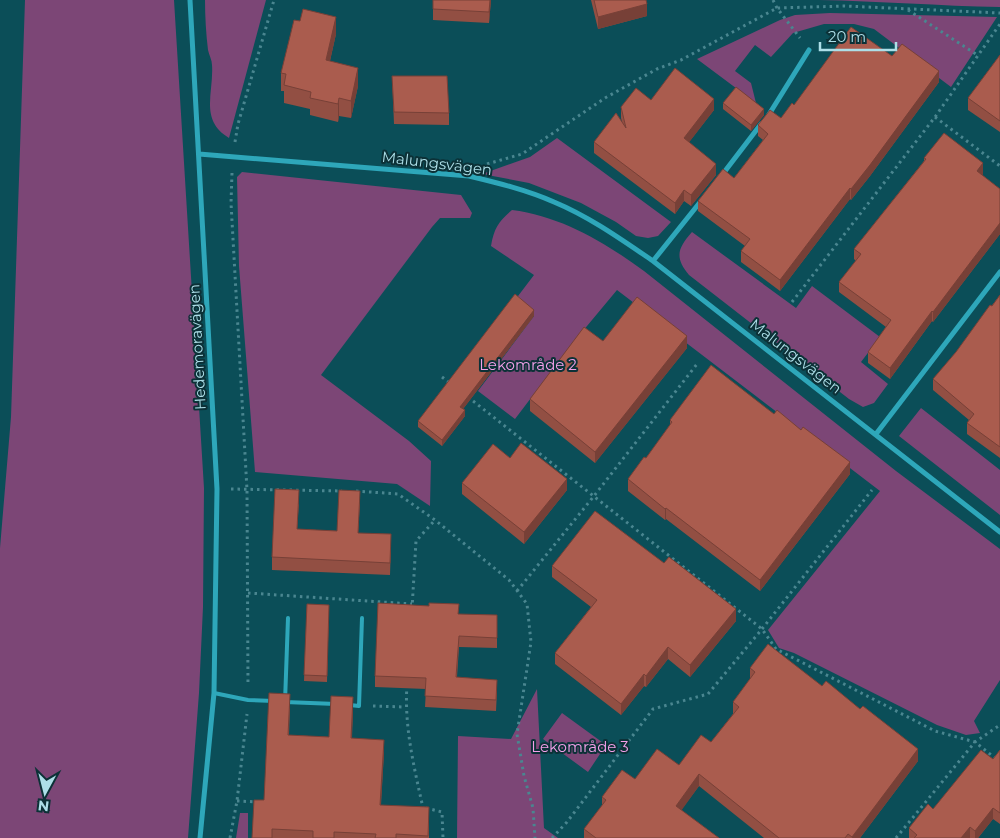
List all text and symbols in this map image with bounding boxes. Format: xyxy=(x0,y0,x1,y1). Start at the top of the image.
scale bar xyxy=(820,20,896,52)
text: 20 m xyxy=(828,27,866,46)
street label: Malungsvägen xyxy=(381,147,493,179)
street label: Hedemoravägen xyxy=(184,284,210,410)
street label: Malungsvägen xyxy=(746,314,846,398)
park label: Lekområde 2 xyxy=(479,355,577,374)
park label: Lekområde 3 xyxy=(531,737,629,756)
north arrow xyxy=(20,768,70,818)
text: N xyxy=(37,796,50,816)

